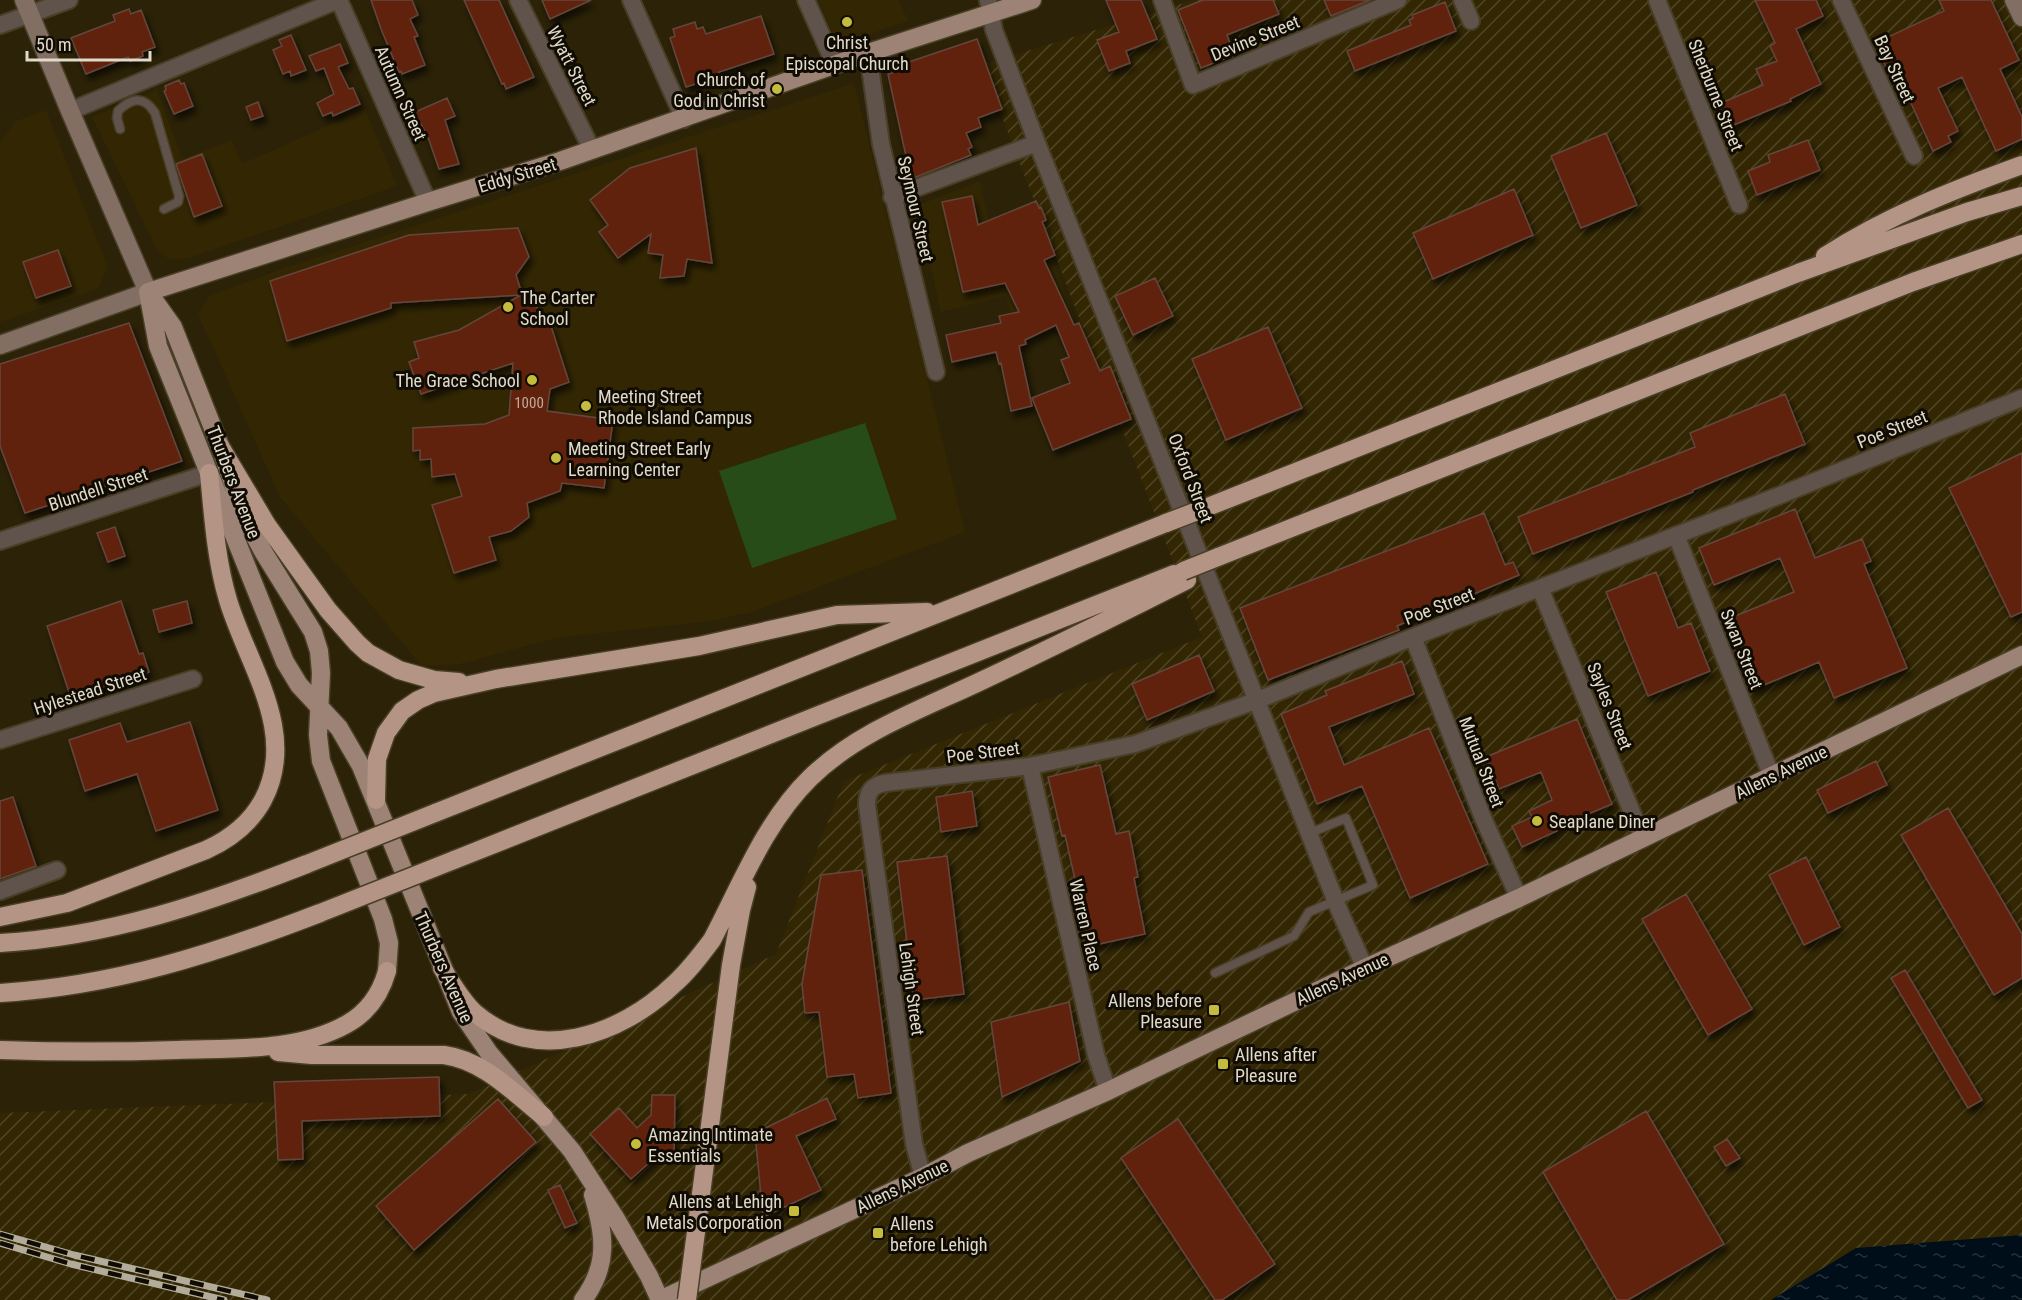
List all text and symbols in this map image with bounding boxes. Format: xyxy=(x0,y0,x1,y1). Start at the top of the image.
street label: Devine Street xyxy=(1208,11,1302,65)
marker: Christ Episcopal Church xyxy=(840,15,854,29)
street label: Wyatt Street xyxy=(543,23,601,109)
scale bar xyxy=(27,24,150,62)
place label: Christ Episcopal Church xyxy=(785,32,909,74)
street label: Bay Street xyxy=(1870,32,1920,106)
text: 50 m xyxy=(36,34,71,55)
street label: Sherburne Street xyxy=(1684,36,1748,154)
street label: Autumn Street xyxy=(371,42,431,144)
place label: Church of God in Christ xyxy=(673,69,765,111)
marker: Church of God in Christ xyxy=(770,82,784,96)
street label: Eddy Street xyxy=(475,153,559,197)
street label: Seymour Street xyxy=(894,154,938,264)
place label: The Carter School xyxy=(520,287,595,329)
marker: The Carter School xyxy=(501,300,515,314)
place label: The Grace School xyxy=(396,370,520,391)
marker: The Grace School xyxy=(525,373,539,387)
place label: Meeting Street Rhode Island Campus xyxy=(598,386,752,428)
house number: 1000 xyxy=(514,394,544,412)
marker: Meeting Street Rhode Island Campus xyxy=(579,399,593,413)
street label: Poe Street xyxy=(1854,405,1930,453)
street label: Thurbers Avenue xyxy=(203,423,265,541)
street label: Oxford Street xyxy=(1164,430,1218,526)
place label: Meeting Street Early Learning Center xyxy=(568,438,711,480)
marker: Meeting Street Early Learning Center xyxy=(549,451,563,465)
street label: Blundell Street xyxy=(46,463,150,515)
street label: Poe Street xyxy=(1401,583,1477,629)
street label: Swan Street xyxy=(1716,606,1768,692)
street label: Sayles Street xyxy=(1583,659,1637,753)
street label: Hylestead Street xyxy=(31,663,149,719)
street label: Mutual Street xyxy=(1455,714,1509,810)
street label: Poe Street xyxy=(945,737,1021,767)
street label: Allens Avenue xyxy=(1731,741,1831,803)
place label: Seaplane Diner xyxy=(1549,811,1656,832)
marker: Seaplane Diner xyxy=(1530,814,1544,828)
street label: Warren Place xyxy=(1065,877,1107,973)
street label: Thurbers Avenue xyxy=(410,908,478,1026)
street label: Lehigh Street xyxy=(895,941,929,1037)
street label: Allens Avenue xyxy=(1292,948,1392,1010)
place label: Allens before Pleasure xyxy=(1108,990,1202,1032)
marker: Allens before Pleasure xyxy=(1207,1003,1221,1017)
place label: Allens after Pleasure xyxy=(1235,1044,1317,1086)
marker: Allens after Pleasure xyxy=(1216,1057,1230,1071)
place label: Amazing Intimate Essentials xyxy=(648,1124,773,1166)
marker: Amazing Intimate Essentials xyxy=(629,1137,643,1151)
street label: Allens Avenue xyxy=(852,1155,952,1217)
place label: Allens at Lehigh Metals Corporation xyxy=(646,1191,782,1233)
marker: Allens at Lehigh Metals Corporation xyxy=(787,1204,801,1218)
place label: Allens before Lehigh xyxy=(890,1213,987,1255)
marker: Allens before Lehigh xyxy=(871,1226,885,1240)

